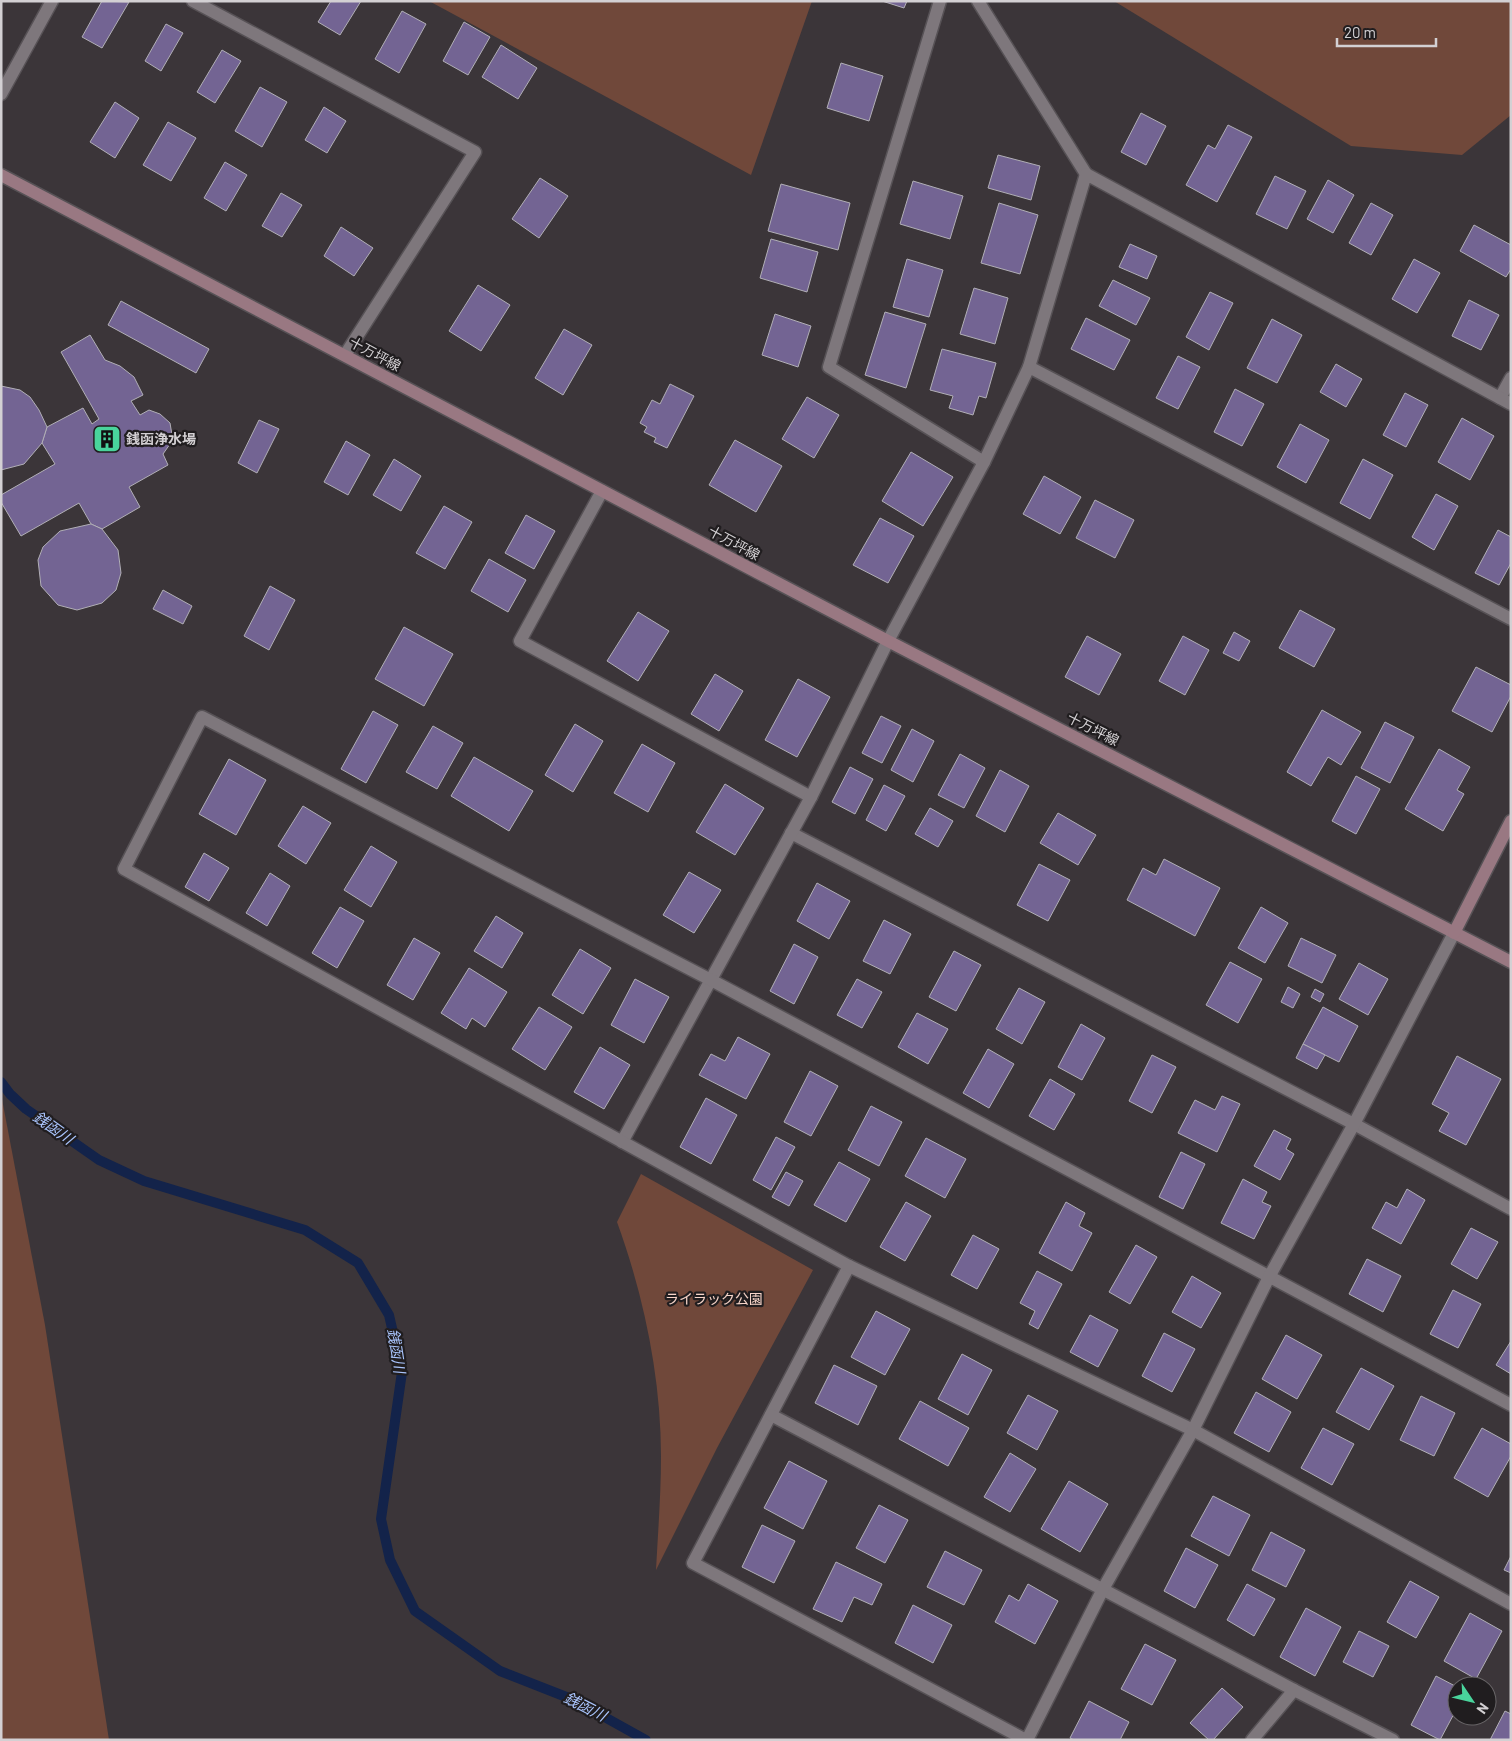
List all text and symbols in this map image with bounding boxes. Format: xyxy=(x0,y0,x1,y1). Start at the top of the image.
scale bar xyxy=(1337,15,1436,47)
text: 20 m xyxy=(1344,23,1376,41)
street label: 十万坪線 xyxy=(347,333,404,374)
building icon: 銭函浄水場 xyxy=(92,424,122,454)
place label: 銭函浄水場 xyxy=(126,430,196,447)
street label: 十万坪線 xyxy=(706,522,763,563)
street label: 十万坪線 xyxy=(1064,708,1122,749)
water label: 銭函川 xyxy=(30,1107,79,1149)
park label: ライラック公園 xyxy=(665,1290,763,1307)
water label: 銭函川 xyxy=(385,1327,410,1376)
north arrow xyxy=(1447,1676,1497,1726)
water label: 銭函川 xyxy=(561,1688,611,1725)
text: N xyxy=(1473,1700,1493,1717)

